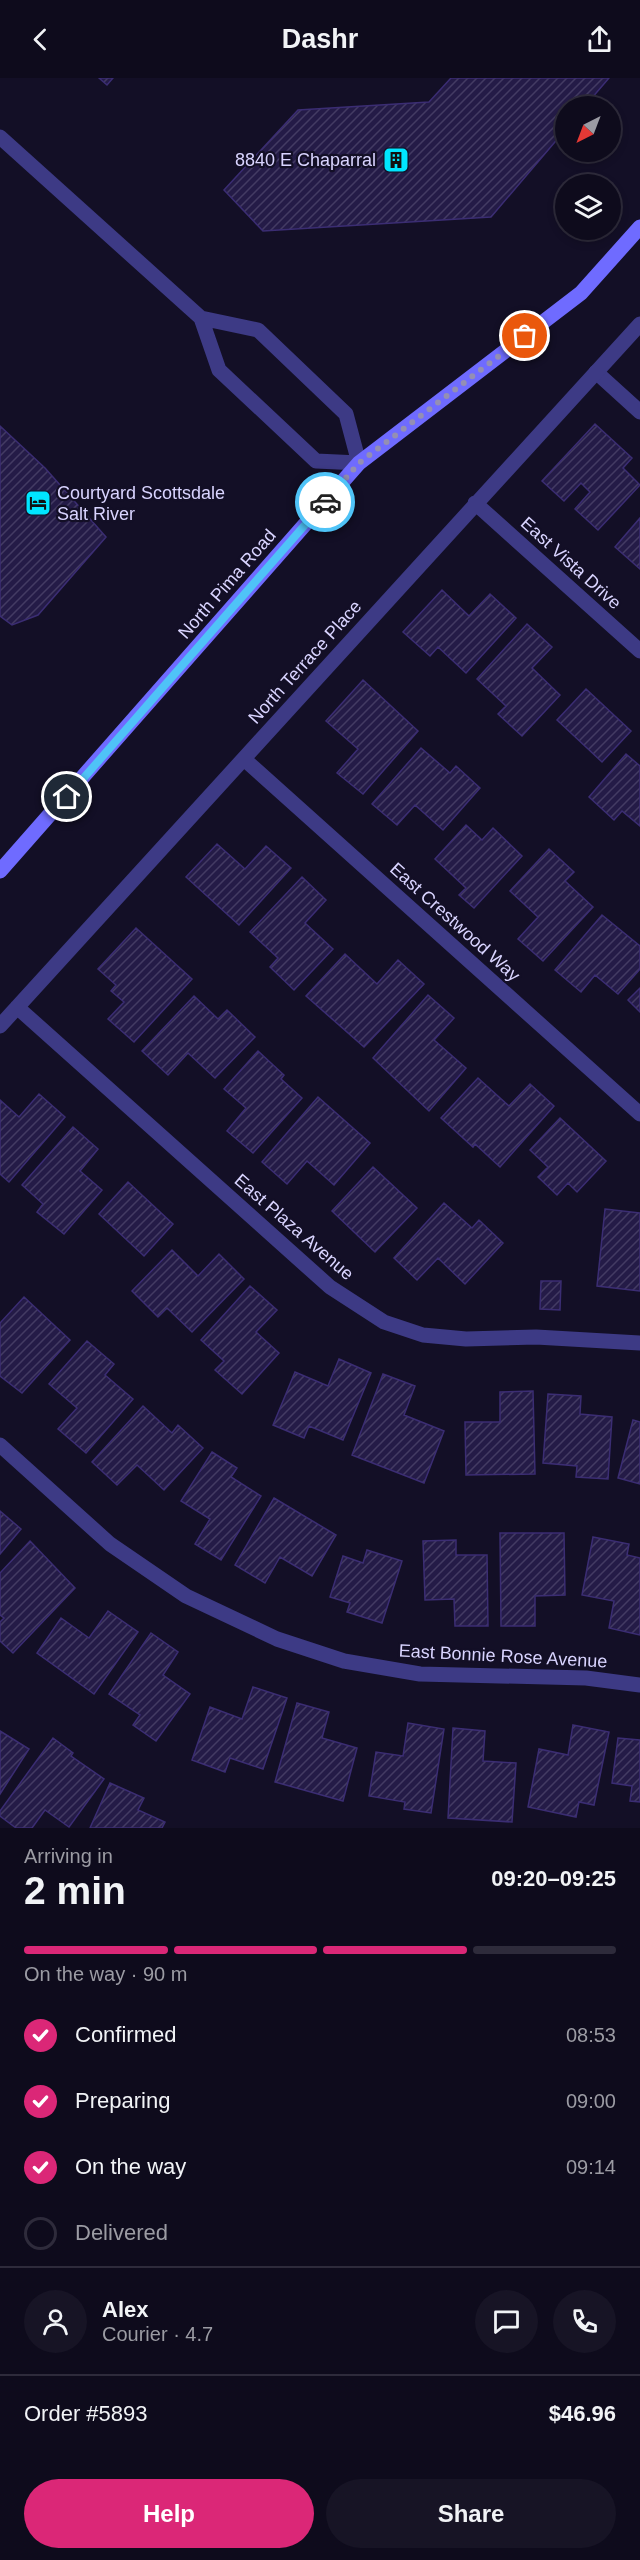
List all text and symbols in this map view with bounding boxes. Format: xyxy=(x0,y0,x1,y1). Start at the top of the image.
icon: back xyxy=(24,23,57,56)
icon: share xyxy=(583,23,616,56)
text: Dashr xyxy=(282,24,358,54)
north arrow xyxy=(555,96,621,162)
map controls xyxy=(555,96,621,240)
building icon: 8840 E Chaparral xyxy=(381,145,411,175)
place label: 8840 E Chaparral xyxy=(235,150,376,170)
button: layers xyxy=(555,174,621,240)
pin xyxy=(499,310,550,361)
icon: bag xyxy=(508,319,541,352)
courier xyxy=(295,472,355,532)
place label: Courtyard Scottsdale Salt River xyxy=(57,483,225,524)
icon: car xyxy=(309,486,342,519)
hotel icon: Courtyard Scottsdale Salt River xyxy=(23,488,53,518)
street label: East Vista Drive xyxy=(517,513,625,613)
street label: North Pima Road xyxy=(174,525,280,643)
street label: North Terrace Place xyxy=(244,596,366,728)
pin xyxy=(41,771,92,822)
icon: home xyxy=(50,780,83,813)
street label: East Crestwood Way xyxy=(386,859,524,985)
street label: East Plaza Avenue xyxy=(231,1170,357,1284)
street label: East Bonnie Rose Avenue xyxy=(398,1641,608,1671)
text: Arriving in xyxy=(24,1845,113,1867)
text: 09:20–09:25 xyxy=(491,1866,616,1891)
text: 2 min xyxy=(24,1869,126,1912)
text: On the way · 90 m xyxy=(24,1963,187,1985)
icon: check xyxy=(24,2019,57,2052)
text: Confirmed xyxy=(75,2022,176,2047)
text: 08:53 xyxy=(566,2024,616,2046)
icon: check xyxy=(24,2085,57,2118)
text: Preparing xyxy=(75,2088,170,2113)
text: 09:00 xyxy=(566,2090,616,2112)
icon: check xyxy=(24,2151,57,2184)
text: On the way xyxy=(75,2154,186,2179)
text: 09:14 xyxy=(566,2156,616,2178)
text: Delivered xyxy=(75,2220,168,2245)
button: person xyxy=(24,2290,87,2353)
button: chat xyxy=(475,2290,538,2353)
button: phone xyxy=(553,2290,616,2353)
text: Alex xyxy=(102,2297,148,2322)
text: Courier · 4.7 xyxy=(102,2323,213,2345)
text: Order #5893 xyxy=(24,2401,148,2426)
text: $46.96 xyxy=(549,2401,616,2426)
button: Help xyxy=(24,2479,314,2548)
button: Share xyxy=(326,2479,616,2548)

